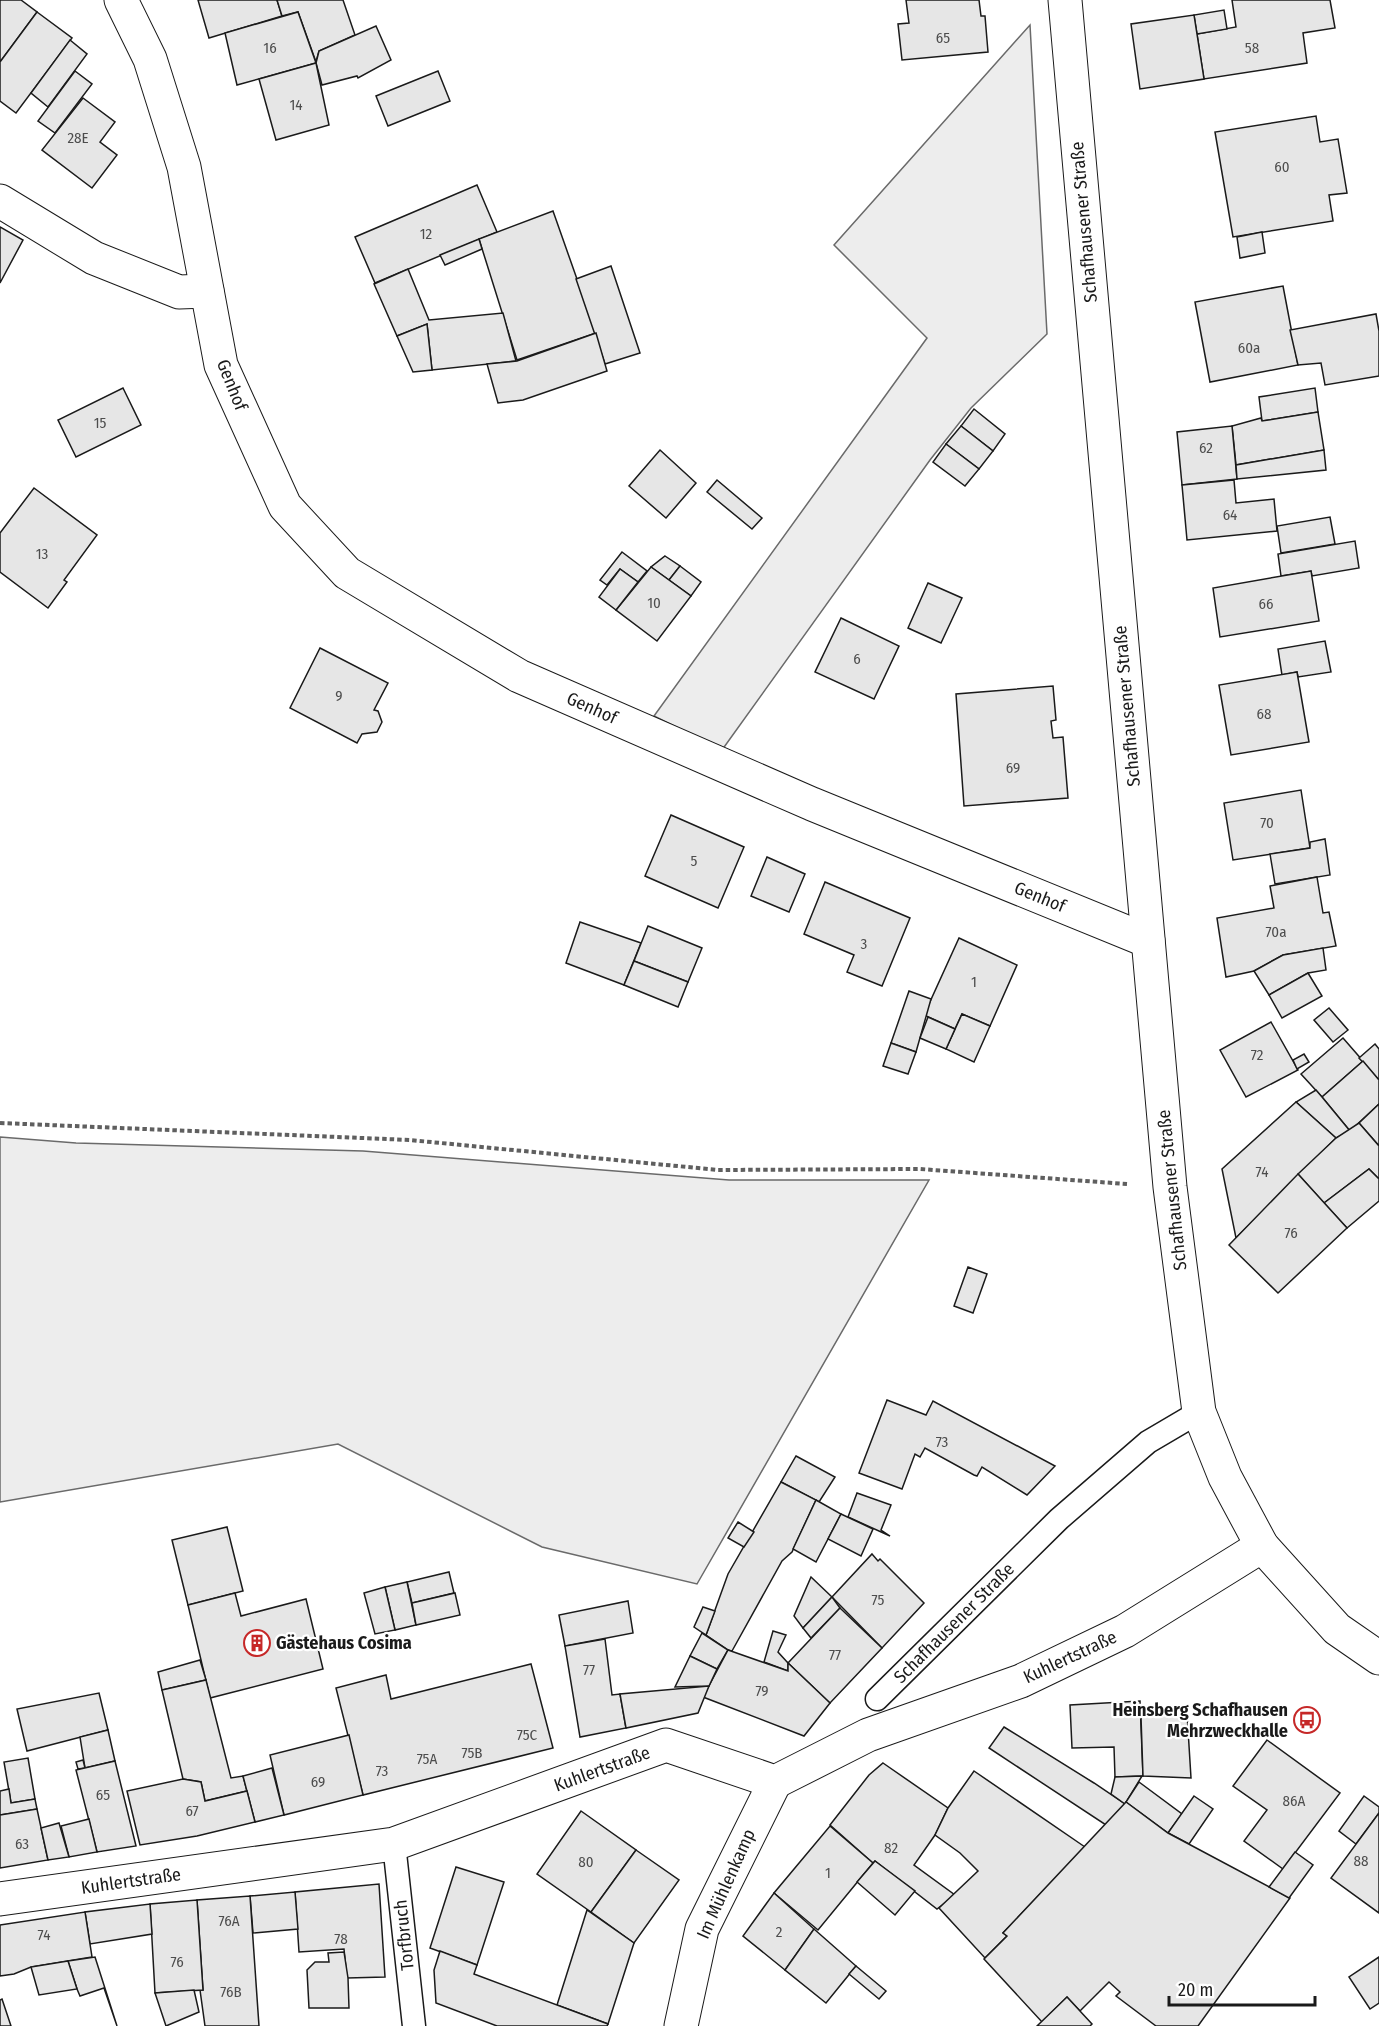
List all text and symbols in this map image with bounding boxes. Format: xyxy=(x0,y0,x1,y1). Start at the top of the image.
house number: 65 xyxy=(936,29,950,47)
house number: 16 xyxy=(263,39,277,57)
house number: 58 xyxy=(1245,39,1259,57)
house number: 14 xyxy=(289,96,303,114)
house number: 28E xyxy=(67,129,89,147)
street label: Schafhausener Straße xyxy=(1066,140,1102,303)
house number: 60 xyxy=(1274,158,1290,176)
house number: 12 xyxy=(420,225,433,243)
house number: 60a xyxy=(1238,339,1260,357)
street label: Genhof xyxy=(212,356,253,415)
house number: 15 xyxy=(94,414,106,432)
house number: 62 xyxy=(1199,439,1213,457)
house number: 64 xyxy=(1223,506,1237,524)
house number: 13 xyxy=(36,545,49,563)
house number: 10 xyxy=(647,594,661,612)
house number: 66 xyxy=(1259,595,1273,613)
street label: Schafhausener Straße xyxy=(1109,624,1145,787)
house number: 6 xyxy=(853,650,861,668)
house number: 9 xyxy=(335,687,343,705)
street label: Genhof xyxy=(563,687,622,729)
house number: 68 xyxy=(1257,705,1271,723)
house number: 69 xyxy=(1006,759,1020,777)
house number: 70 xyxy=(1260,814,1274,832)
house number: 5 xyxy=(691,852,698,870)
street label: Genhof xyxy=(1011,877,1070,918)
house number: 70a xyxy=(1265,923,1287,941)
house number: 3 xyxy=(861,935,868,953)
house number: 1 xyxy=(971,973,977,991)
house number: 72 xyxy=(1251,1046,1264,1064)
street label: Schafhausener Straße xyxy=(1153,1108,1191,1271)
house number: 74 xyxy=(1256,1163,1268,1181)
house number: 76 xyxy=(1284,1224,1298,1242)
house number: 73 xyxy=(936,1433,949,1451)
street label: Schafhausener Straße xyxy=(889,1558,1019,1688)
house number: 75 xyxy=(872,1591,884,1609)
street label: Kuhlertstraße xyxy=(1020,1626,1120,1688)
building icon: Gästehaus Cosima xyxy=(242,1628,272,1658)
place label: Gästehaus Cosima xyxy=(276,1632,412,1654)
house number: 77 xyxy=(829,1646,841,1664)
house number: 77 xyxy=(583,1661,595,1679)
house number: 79 xyxy=(755,1682,769,1700)
place label: Heinsberg Schafhausen Mehrzweckhalle xyxy=(1112,1699,1288,1742)
bus stop icon: Heinsberg Schafhausen Mehrzweckhalle xyxy=(1292,1705,1322,1735)
house number: 75C xyxy=(517,1726,538,1744)
street label: Kuhlertstraße xyxy=(551,1741,653,1797)
house number: 75B xyxy=(462,1744,482,1762)
house number: 75A xyxy=(417,1750,437,1768)
house number: 73 xyxy=(376,1762,389,1780)
house number: 69 xyxy=(311,1773,325,1791)
house number: 65 xyxy=(96,1786,110,1804)
house number: 86A xyxy=(1283,1792,1306,1810)
house number: 67 xyxy=(185,1802,199,1820)
street label: Im Mühlenkamp xyxy=(692,1826,760,1942)
house number: 63 xyxy=(15,1835,29,1853)
house number: 82 xyxy=(884,1839,898,1857)
house number: 88 xyxy=(1353,1852,1369,1870)
house number: 80 xyxy=(578,1853,594,1871)
street label: Kuhlertstraße xyxy=(80,1863,182,1899)
house number: 1 xyxy=(825,1864,831,1882)
street label: Torfbruch xyxy=(389,1899,419,1971)
house number: 76A xyxy=(218,1912,240,1930)
house number: 2 xyxy=(776,1923,783,1941)
house number: 74 xyxy=(38,1926,50,1944)
house number: 78 xyxy=(334,1930,348,1948)
house number: 76 xyxy=(170,1953,184,1971)
scale bar xyxy=(1169,1969,1314,2007)
text: 20 m xyxy=(1178,1979,1213,2001)
house number: 76B xyxy=(220,1983,242,2001)

